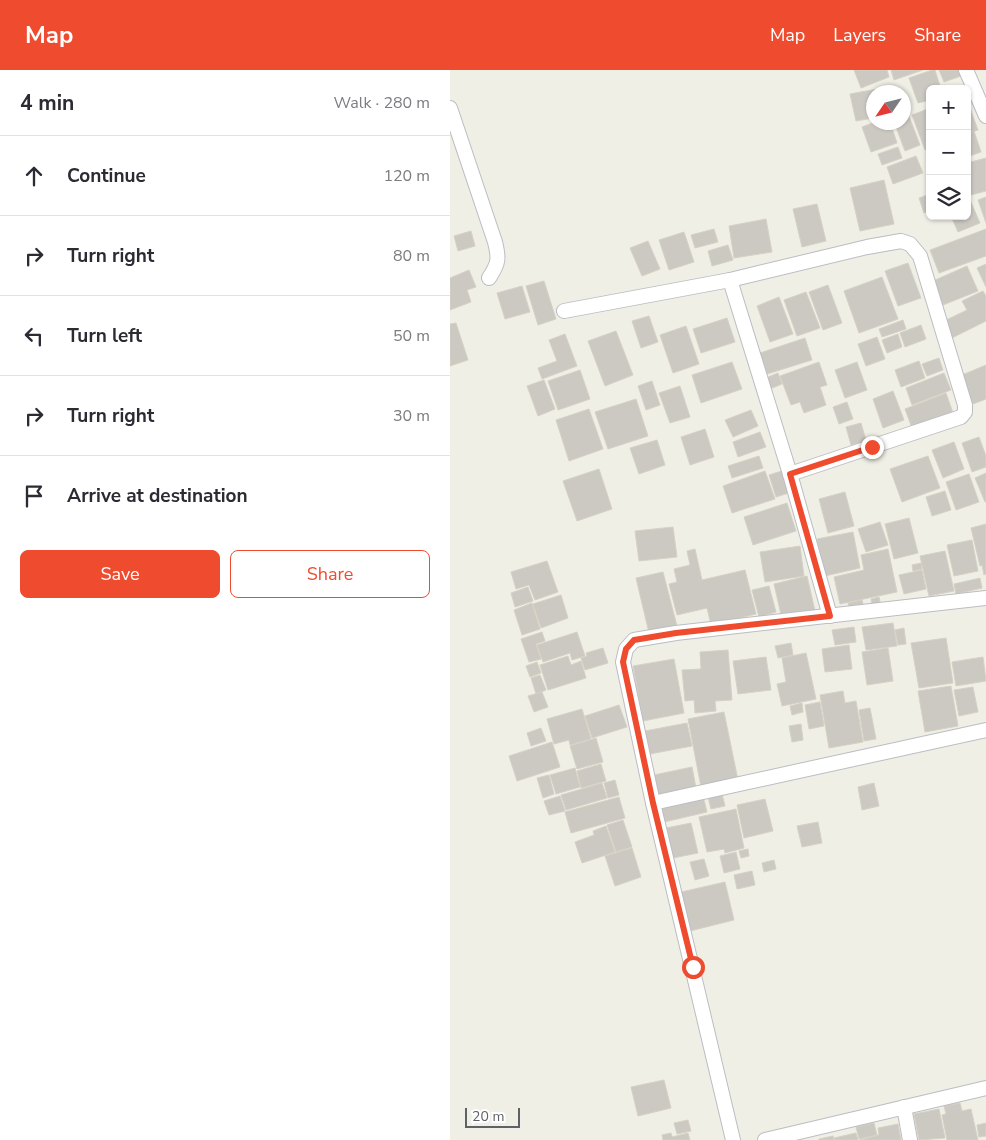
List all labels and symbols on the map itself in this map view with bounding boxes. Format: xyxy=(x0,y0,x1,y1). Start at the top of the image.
north arrow xyxy=(866,85,911,130)
route end xyxy=(861,436,884,459)
route start xyxy=(682,956,705,979)
scale bar xyxy=(465,1105,520,1128)

